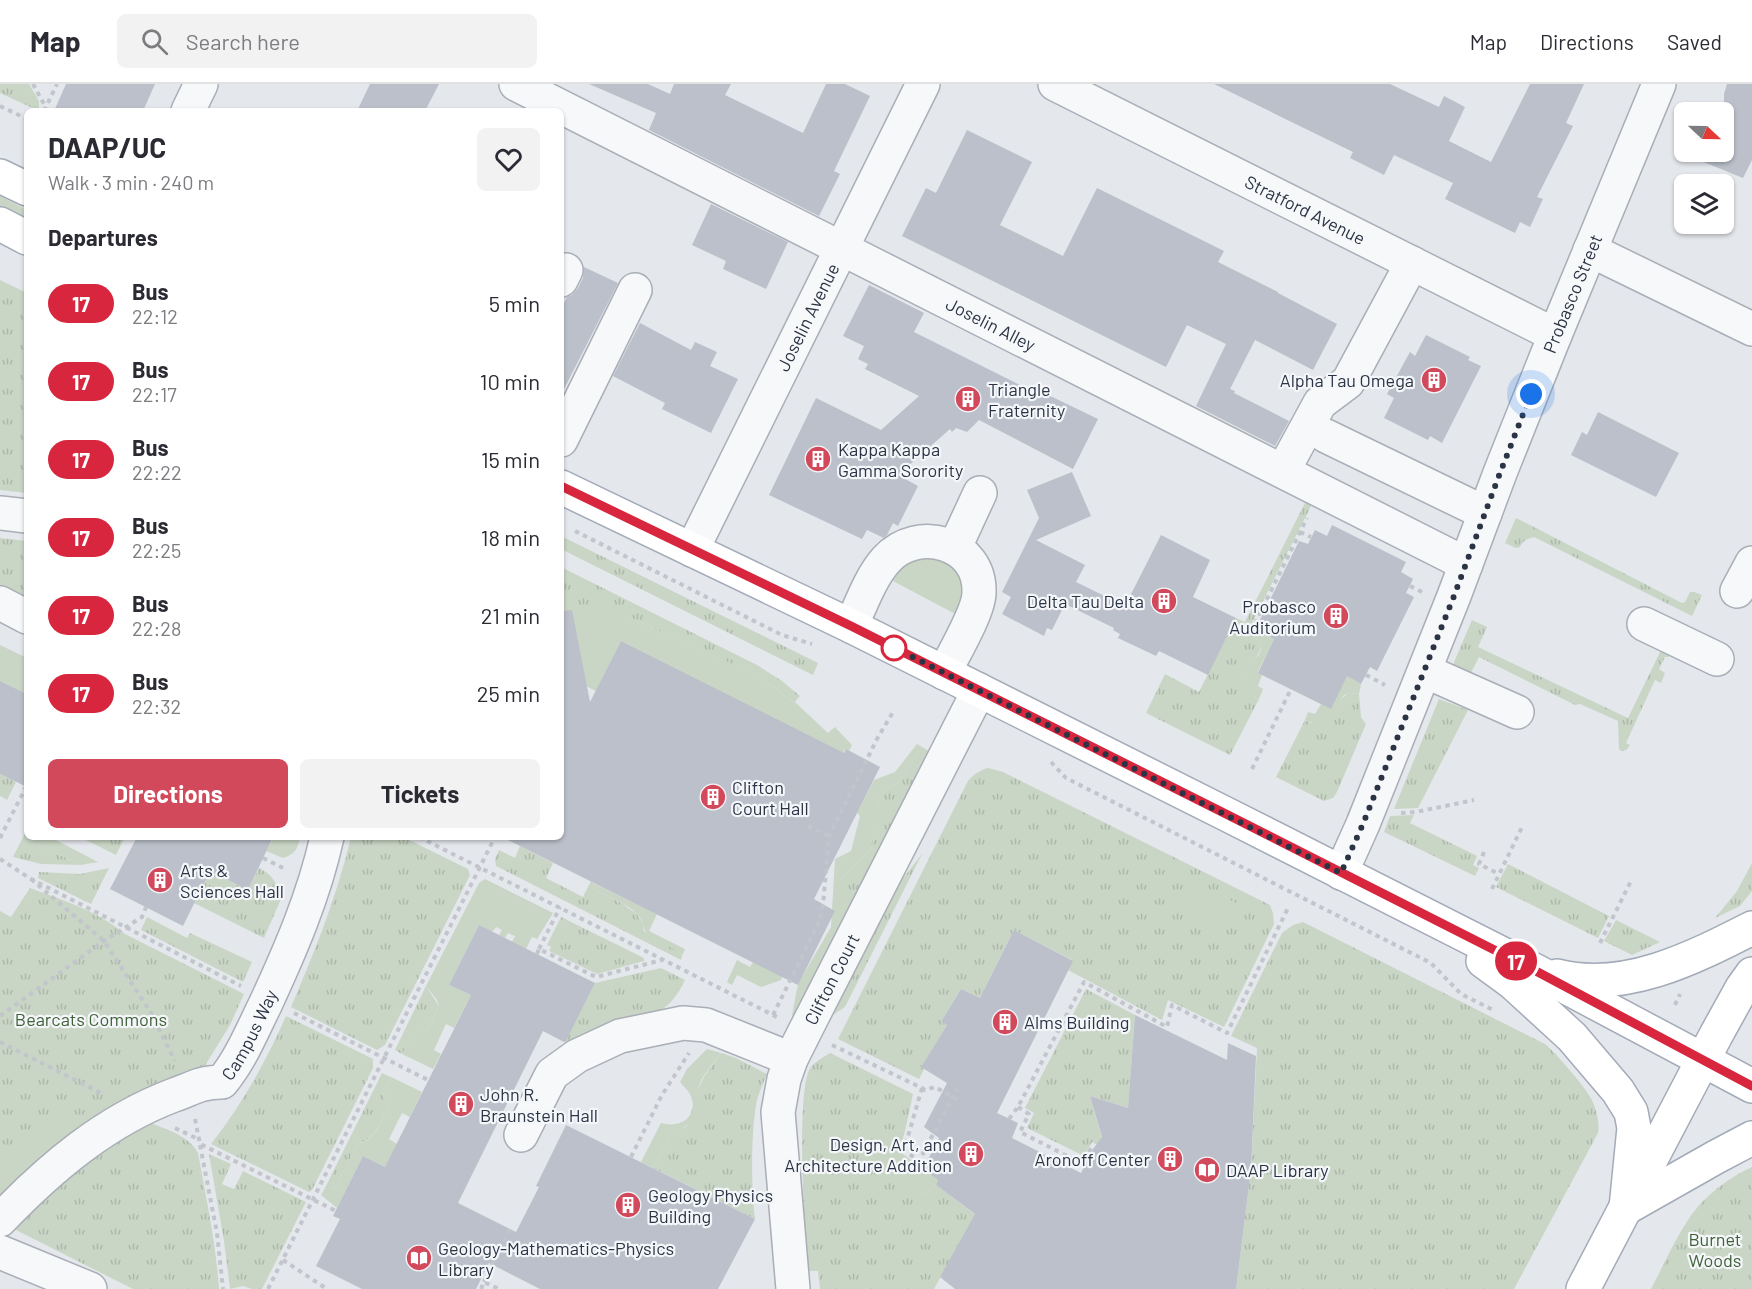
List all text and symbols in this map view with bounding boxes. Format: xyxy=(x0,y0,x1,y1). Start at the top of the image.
search box xyxy=(117,14,537,68)
text: Map xyxy=(30,24,81,58)
icon: search xyxy=(138,25,171,58)
text: Search here xyxy=(186,28,300,54)
text: Map xyxy=(1470,29,1507,54)
text: Directions xyxy=(1540,29,1634,54)
text: Saved xyxy=(1667,29,1722,54)
north arrow xyxy=(1674,102,1734,162)
map controls xyxy=(1674,102,1734,234)
button: heart xyxy=(477,128,540,191)
text: DAAP/UC xyxy=(48,130,166,164)
text: Walk · 3 min · 240 m xyxy=(48,170,214,194)
street label: Stratford Avenue xyxy=(1241,170,1369,249)
button: layers xyxy=(1674,174,1734,234)
text: Departures xyxy=(48,224,158,250)
street label: Probasco Street xyxy=(1538,231,1607,356)
street label: Joselin Avenue xyxy=(771,259,843,375)
text: Bus xyxy=(132,278,169,304)
text: 5 min xyxy=(489,290,540,316)
text: 17 xyxy=(72,291,90,316)
street label: Joselin Alley xyxy=(942,292,1039,356)
text: 22:12 xyxy=(132,304,178,328)
text: Bus xyxy=(132,356,169,382)
building icon: Alpha Tau Omega xyxy=(1419,365,1449,395)
text: 10 min xyxy=(480,368,540,394)
text: 17 xyxy=(72,369,90,394)
place label: Alpha Tau Omega xyxy=(1280,369,1414,391)
place label: Triangle Fraternity xyxy=(988,378,1065,421)
your location xyxy=(1516,379,1546,409)
text: 22:17 xyxy=(132,382,177,406)
building icon: Triangle Fraternity xyxy=(953,384,983,414)
text: Bus xyxy=(132,434,169,460)
place label: Kappa Kappa Gamma Sorority xyxy=(838,438,963,481)
building icon: Kappa Kappa Gamma Sorority xyxy=(803,444,833,474)
text: 15 min xyxy=(481,446,540,472)
text: 17 xyxy=(72,447,90,472)
text: 22:22 xyxy=(132,460,182,484)
text: Bus xyxy=(132,512,169,538)
text: 18 min xyxy=(481,524,540,550)
text: 17 xyxy=(72,525,90,550)
text: 22:25 xyxy=(132,538,181,562)
building icon: Delta Tau Delta xyxy=(1149,586,1179,616)
text: Bus xyxy=(132,590,169,616)
place label: Delta Tau Delta xyxy=(1027,590,1144,612)
place label: Probasco Auditorium xyxy=(1229,595,1316,638)
building icon: Probasco Auditorium xyxy=(1321,601,1351,631)
text: 21 min xyxy=(481,602,540,628)
text: 17 xyxy=(72,603,90,628)
text: 22:28 xyxy=(132,616,181,640)
unlabelled marker xyxy=(881,635,907,661)
text: Bus xyxy=(132,668,169,694)
text: 25 min xyxy=(477,680,540,706)
text: 17 xyxy=(72,681,90,706)
text: 22:32 xyxy=(132,694,181,718)
button: Directions xyxy=(48,759,288,828)
button: Tickets xyxy=(300,759,540,828)
place label: Clifton Court Hall xyxy=(732,776,809,819)
building icon: Clifton Court Hall xyxy=(698,782,728,812)
place label: Arts & Sciences Hall xyxy=(180,859,284,902)
building icon: Arts & Sciences Hall xyxy=(145,865,175,895)
street label: Clifton Court xyxy=(799,930,864,1028)
line badge: 17 xyxy=(1489,942,1543,980)
text: 17 xyxy=(1507,949,1525,974)
street label: Campus Way xyxy=(216,986,282,1084)
building icon: Alms Building xyxy=(990,1007,1020,1037)
park label: Bearcats Commons xyxy=(15,1008,167,1030)
place label: Alms Building xyxy=(1024,1011,1129,1033)
place label: John R. Braunstein Hall xyxy=(480,1083,598,1126)
building icon: John R. Braunstein Hall xyxy=(446,1089,476,1119)
place label: Design, Art, and Architecture Addition xyxy=(784,1133,952,1176)
building icon: Design, Art, and Architecture Addition xyxy=(956,1139,986,1169)
building icon: Aronoff Center xyxy=(1155,1144,1185,1174)
place label: Aronoff Center xyxy=(1034,1148,1150,1170)
library icon: DAAP Library xyxy=(1192,1155,1222,1185)
place label: DAAP Library xyxy=(1226,1159,1329,1181)
place label: Geology Physics Building xyxy=(648,1184,773,1227)
building icon: Geology Physics Building xyxy=(613,1190,643,1220)
park label: Burnet Woods xyxy=(1688,1228,1742,1271)
place label: Geology-Mathematics-Physics Library xyxy=(438,1237,674,1280)
library icon: Geology-Mathematics-Physics Library xyxy=(404,1243,434,1273)

